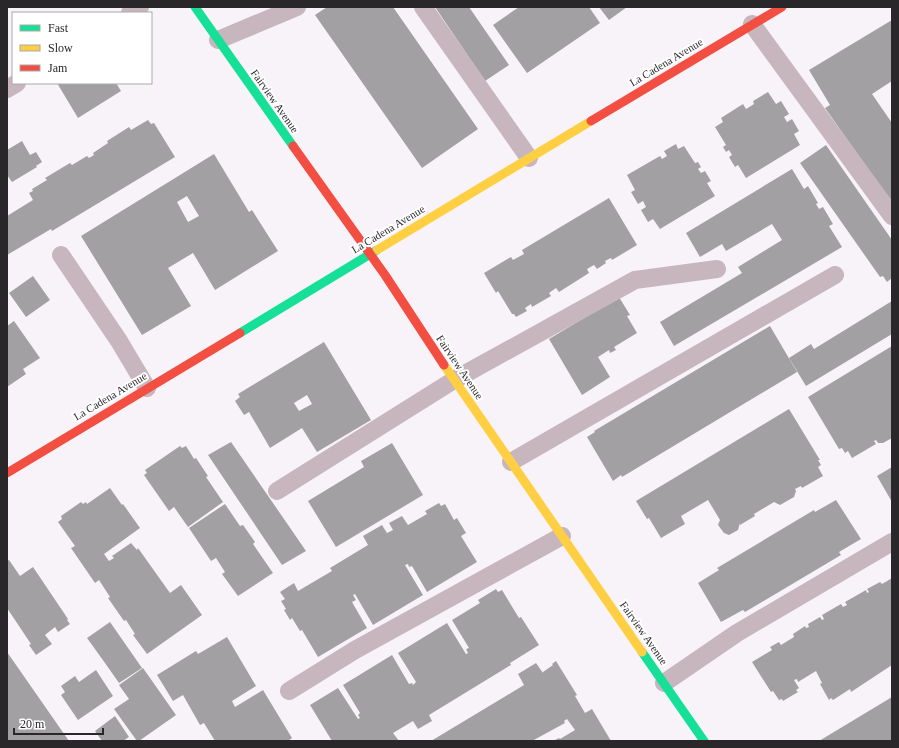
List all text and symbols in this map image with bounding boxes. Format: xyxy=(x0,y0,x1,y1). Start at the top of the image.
legend xyxy=(12,12,152,84)
text: Fast xyxy=(48,21,69,35)
street label: La Cadena Avenue xyxy=(627,35,705,88)
text: Slow xyxy=(48,41,73,55)
text: Jam xyxy=(48,61,68,75)
street label: Fairview Avenue xyxy=(249,67,301,135)
street label: La Cadena Avenue xyxy=(349,202,427,255)
street label: Fairview Avenue xyxy=(434,333,486,401)
street label: La Cadena Avenue xyxy=(71,369,149,422)
street label: Fairview Avenue xyxy=(618,599,670,667)
scale bar xyxy=(14,710,103,736)
text: 20 m xyxy=(20,717,45,731)

